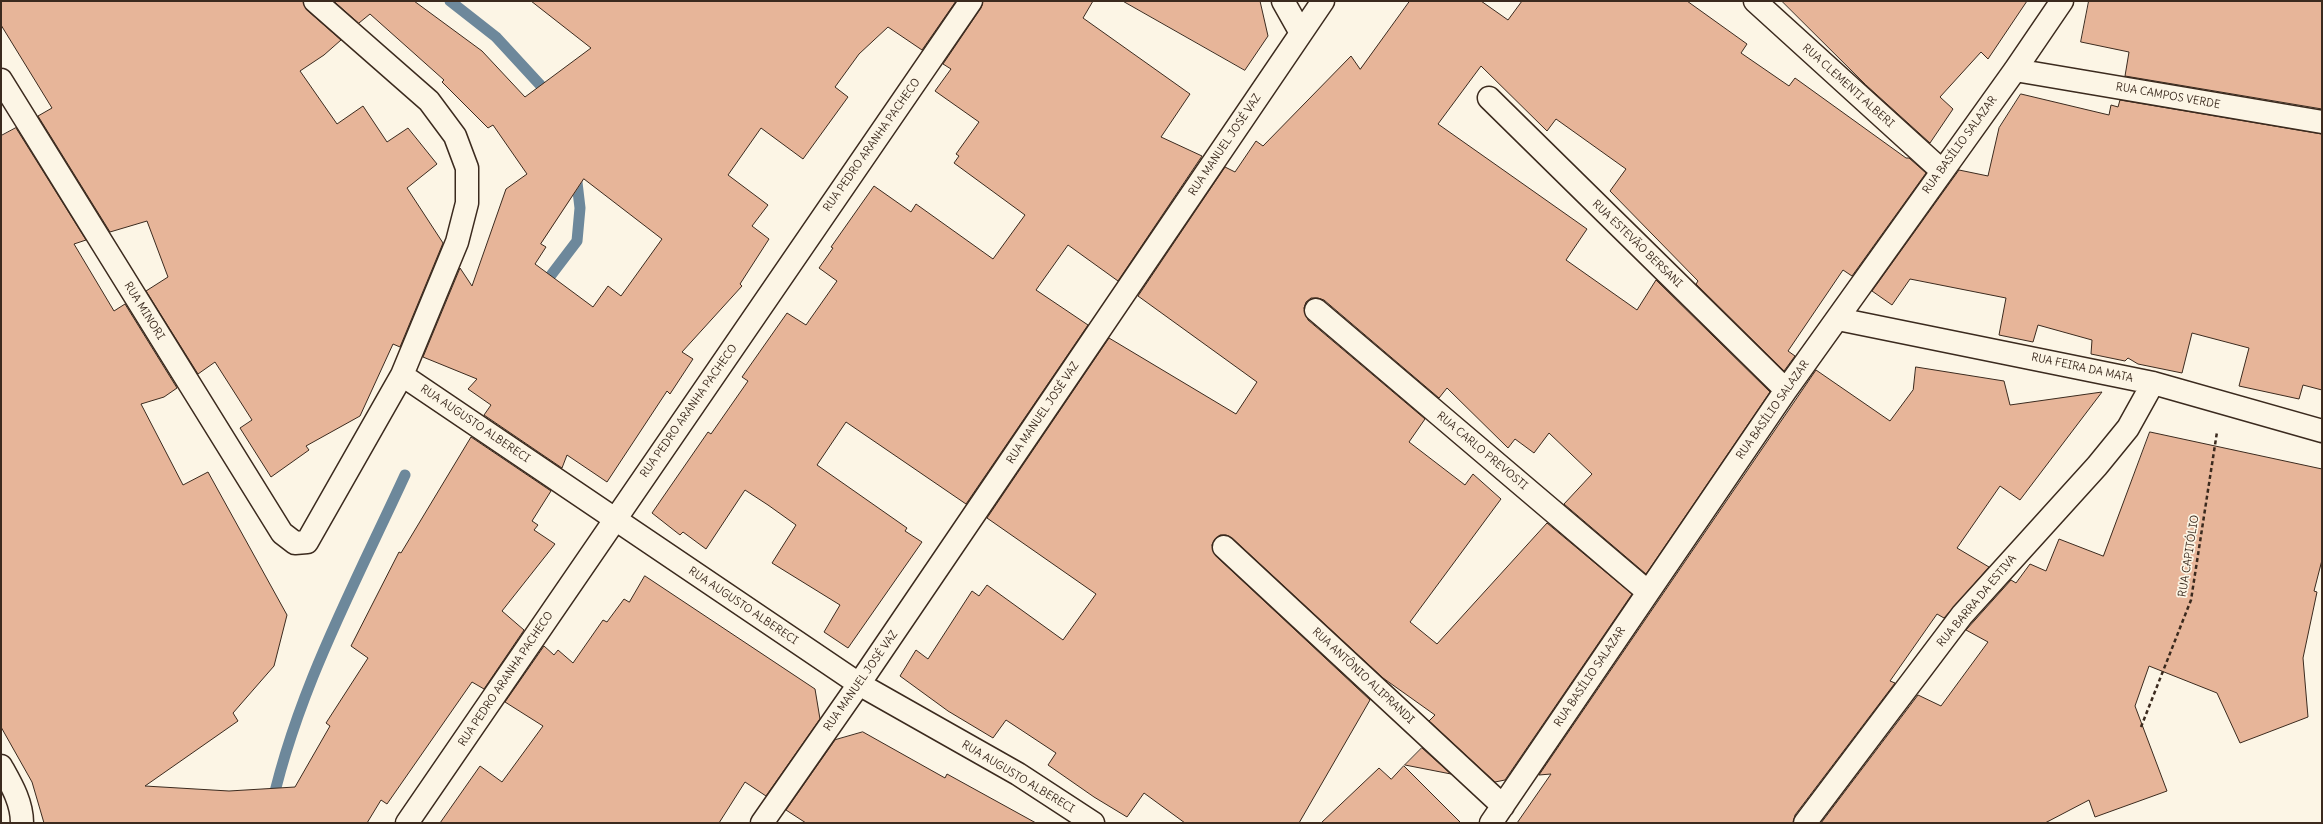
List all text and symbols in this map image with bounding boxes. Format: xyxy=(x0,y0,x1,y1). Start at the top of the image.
street label: RUA CLEMENTI ALBERI xyxy=(1800,41,1896,131)
street label: RUA PEDRO ARANHA PACHECO xyxy=(821,76,923,214)
street label: RUA CAMPOS VERDE xyxy=(2115,80,2221,112)
street label: RUA MANUEL JOSÉ VAZ xyxy=(1186,92,1264,198)
street label: RUA BASÍLIO SALAZAR xyxy=(1920,94,2000,196)
street label: RUA ESTEVÃO BERSANI xyxy=(1589,198,1685,290)
street label: RUA MINORI xyxy=(121,280,167,342)
street label: RUA PEDRO ARANHA PACHECO xyxy=(638,342,740,480)
street label: RUA FEIRA DA MATA xyxy=(2030,351,2134,385)
street label: RUA BASÍLIO SALAZAR xyxy=(1734,358,1812,462)
street label: RUA MANUEL JOSÉ VAZ xyxy=(1004,360,1082,466)
street label: RUA AUGUSTO ALBERECI xyxy=(418,382,532,466)
street label: RUA CARLO PREVOSTI xyxy=(1434,409,1530,493)
street label: RUA CAPITÓLIO xyxy=(2176,514,2202,598)
street label: RUA BARRA DA ESTIVA xyxy=(1935,552,2019,650)
street label: RUA AUGUSTO ALBERECI xyxy=(686,564,800,648)
street label: RUA PEDRO ARANHA PACHECO xyxy=(456,609,556,749)
street label: RUA ANTÔNIO ALIPRANDI xyxy=(1309,625,1417,727)
street label: RUA BASÍLIO SALAZAR xyxy=(1552,625,1628,729)
street label: RUA MANUEL JOSÉ VAZ xyxy=(821,628,901,734)
street label: RUA AUGUSTO ALBERECI xyxy=(959,738,1077,816)

